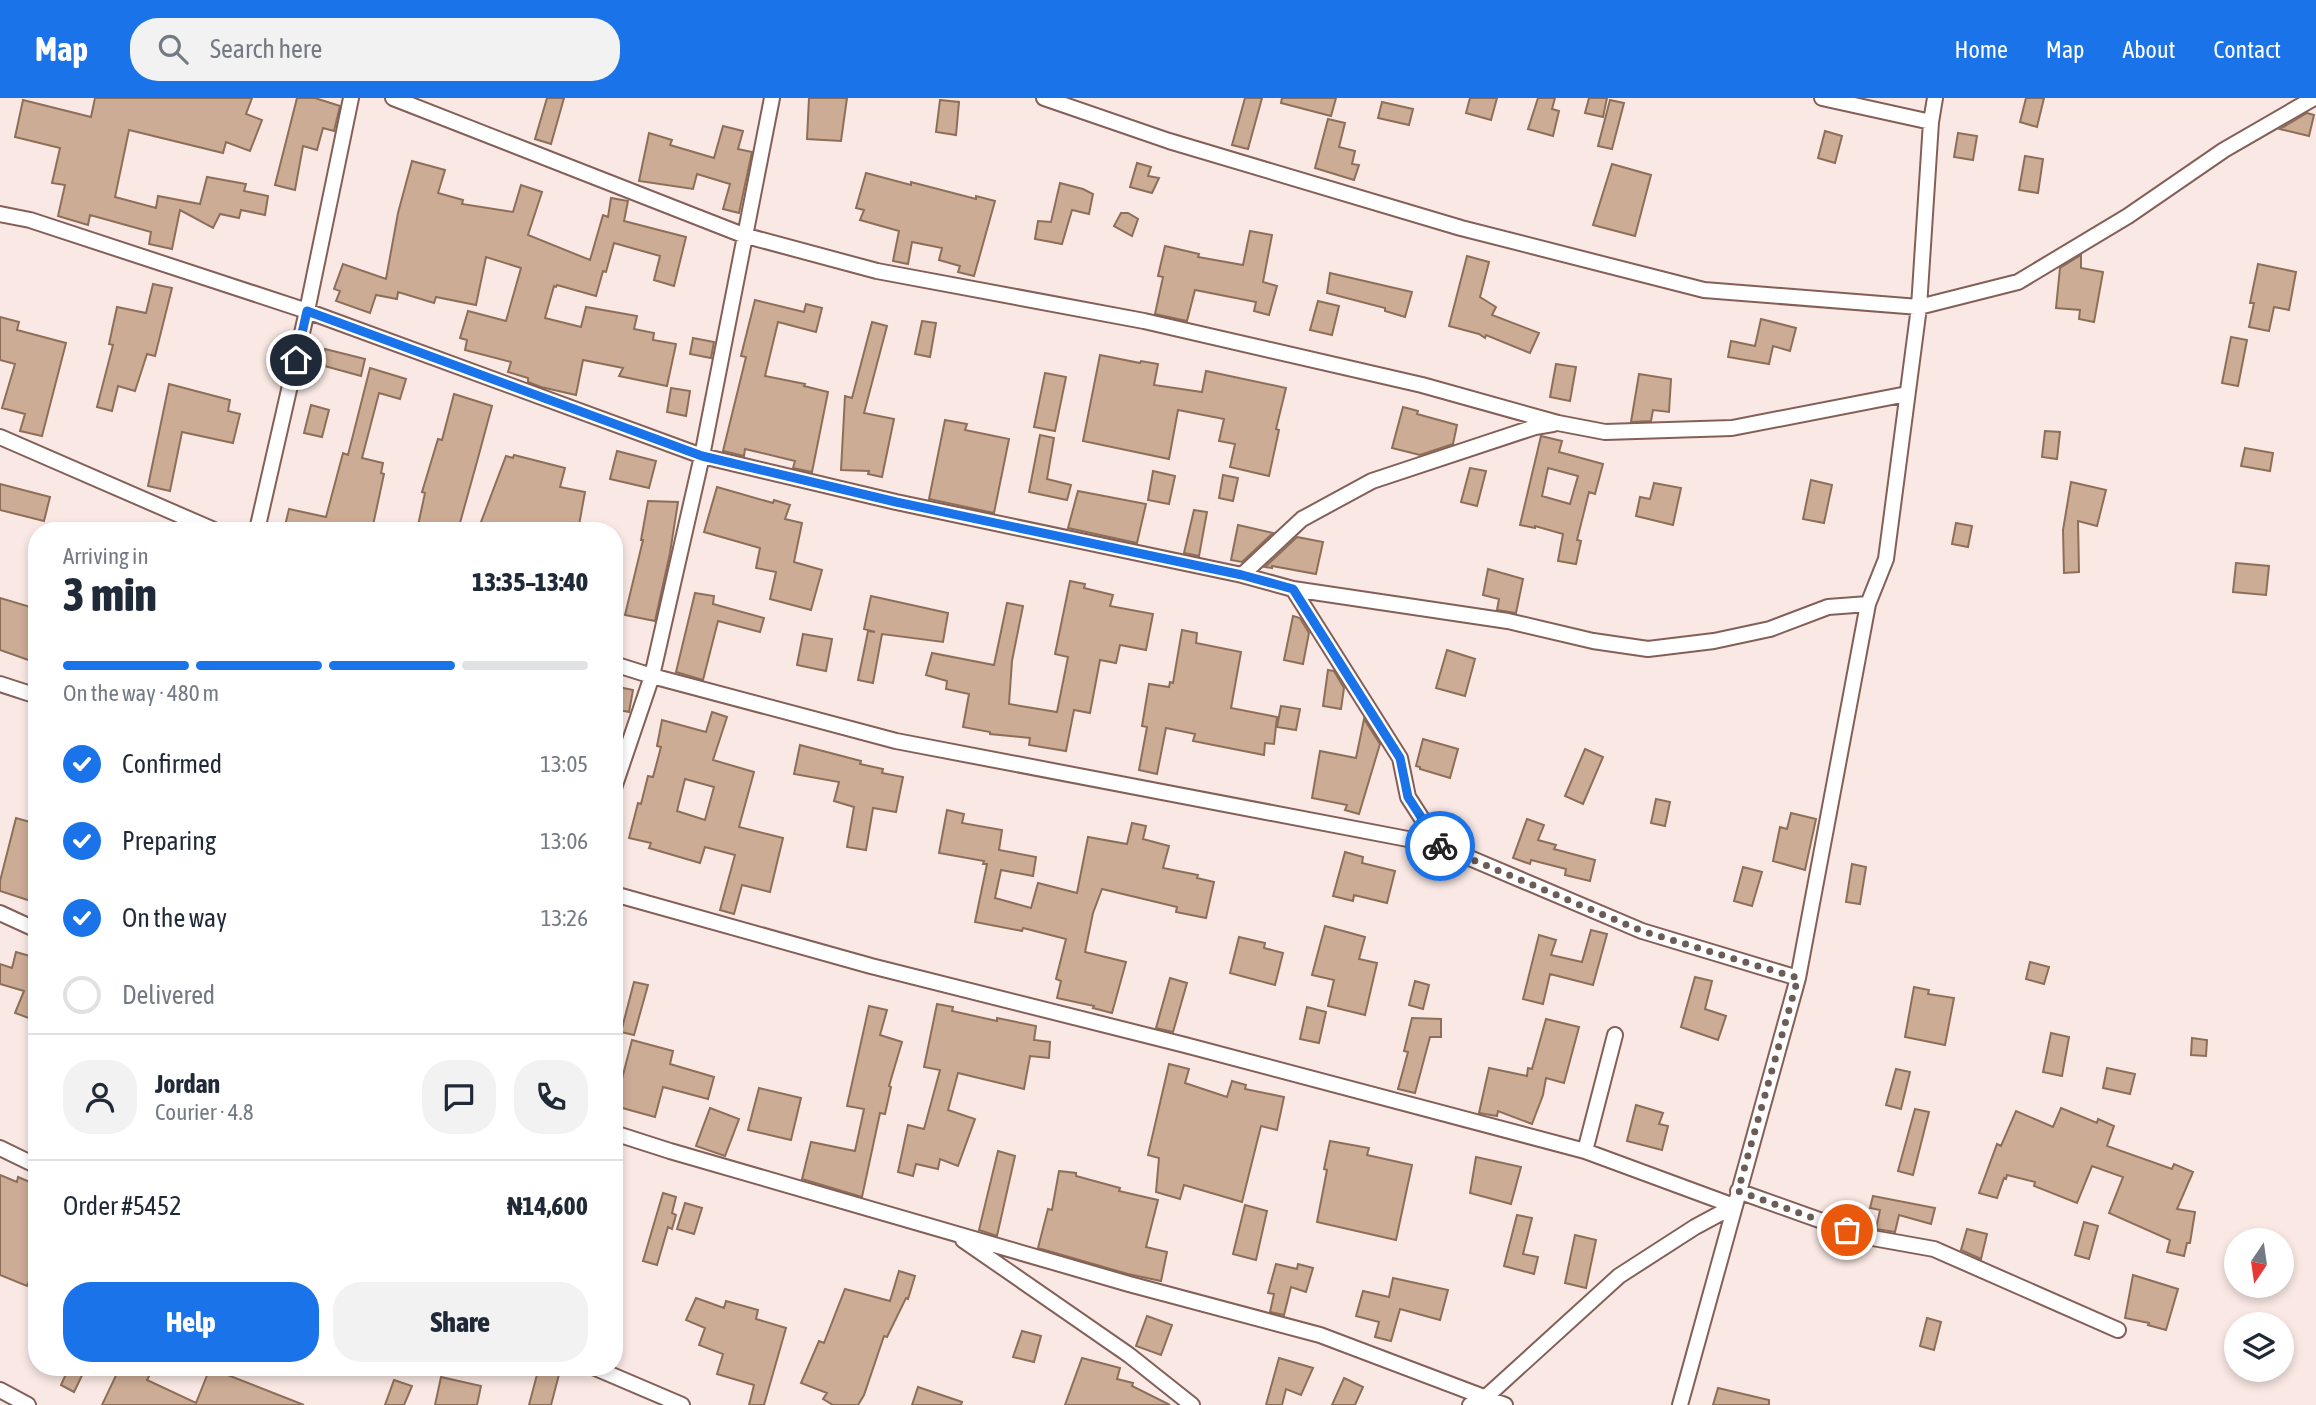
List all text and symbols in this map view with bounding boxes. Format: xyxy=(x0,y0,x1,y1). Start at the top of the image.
search box xyxy=(130,18,620,81)
text: Map xyxy=(35,30,88,68)
icon: search xyxy=(154,30,192,68)
text: Search here xyxy=(210,34,322,64)
text: Home xyxy=(1954,36,2008,63)
text: Map xyxy=(2046,36,2084,63)
text: About xyxy=(2122,36,2175,63)
text: Contact xyxy=(2213,36,2281,63)
pin xyxy=(266,330,326,390)
icon: home xyxy=(277,341,315,379)
text: Arriving in xyxy=(63,543,149,569)
text: 13:35–13:40 xyxy=(472,567,588,597)
text: 3 min xyxy=(63,568,157,621)
text: On the way · 480 m xyxy=(63,680,219,706)
icon: check xyxy=(63,745,101,783)
text: Confirmed xyxy=(122,749,222,779)
text: 13:05 xyxy=(540,751,588,777)
courier xyxy=(1405,811,1475,881)
icon: check xyxy=(63,822,101,860)
text: Preparing xyxy=(122,826,216,856)
icon: bike xyxy=(1421,827,1459,865)
text: 13:06 xyxy=(540,828,588,854)
icon: check xyxy=(63,899,101,937)
text: On the way xyxy=(122,903,227,933)
text: 13:26 xyxy=(541,905,588,931)
text: Delivered xyxy=(122,980,215,1010)
button: person xyxy=(63,1060,137,1134)
button: chat xyxy=(422,1060,496,1134)
button: phone xyxy=(514,1060,588,1134)
text: Jordan xyxy=(155,1069,220,1099)
text: Courier · 4.8 xyxy=(155,1099,254,1125)
text: Order #5452 xyxy=(63,1191,182,1221)
text: ₦14,600 xyxy=(507,1191,588,1221)
pin xyxy=(1817,1200,1877,1260)
icon: bag xyxy=(1828,1211,1866,1249)
north arrow xyxy=(2224,1228,2294,1298)
map controls xyxy=(2224,1228,2294,1382)
button: Help xyxy=(63,1282,319,1362)
button: Share xyxy=(333,1282,588,1362)
button: layers xyxy=(2224,1312,2294,1382)

